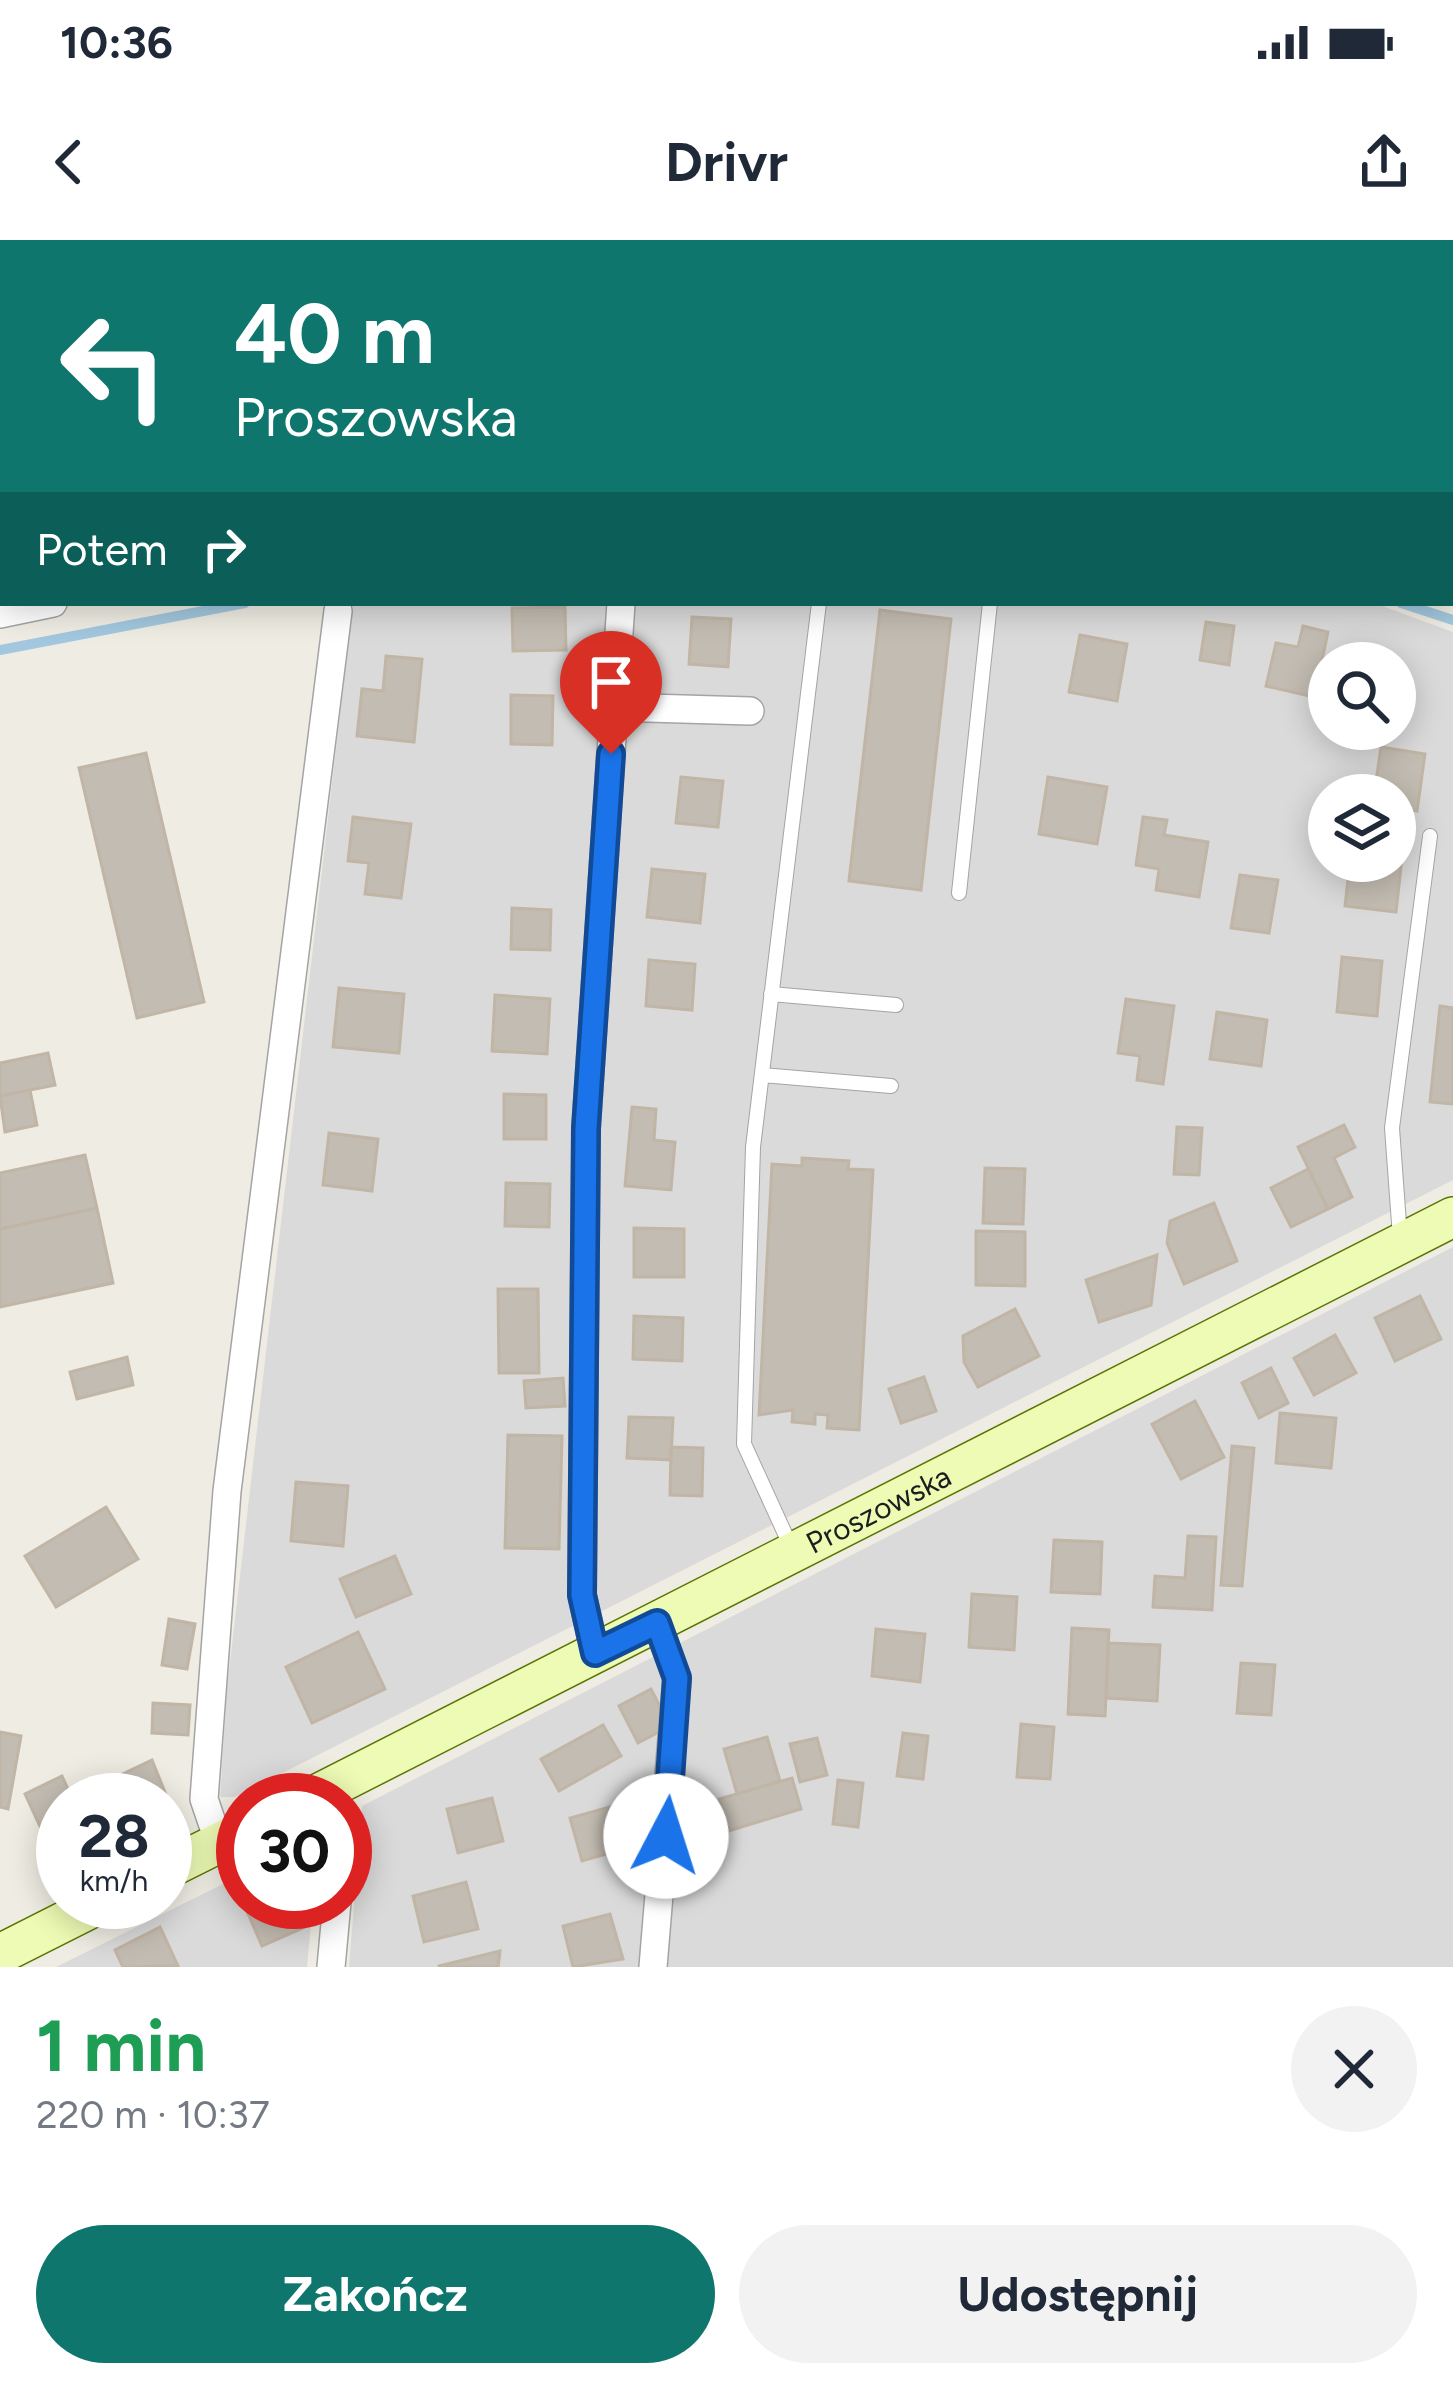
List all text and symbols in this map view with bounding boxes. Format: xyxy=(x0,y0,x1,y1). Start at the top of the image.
text: 10:36 xyxy=(60,15,173,69)
icon: back xyxy=(36,129,102,195)
icon: share xyxy=(1351,129,1417,195)
text: Drivr xyxy=(665,130,788,195)
text: 40 m xyxy=(234,283,435,384)
icon: left xyxy=(36,288,192,444)
text: Proszowska xyxy=(234,385,518,450)
icon: right xyxy=(191,516,257,582)
text: Potem xyxy=(36,522,167,576)
pin xyxy=(560,631,662,754)
map controls xyxy=(1308,642,1416,882)
button: search xyxy=(1308,642,1416,750)
icon: arrive xyxy=(578,649,644,715)
button: layers xyxy=(1308,774,1416,882)
street label: Proszowska xyxy=(800,1457,957,1561)
speed limit sign: 30 xyxy=(216,1773,372,1929)
position arrow xyxy=(603,1773,729,1899)
text: 28 xyxy=(78,1800,150,1872)
text: km/h xyxy=(80,1862,148,1899)
text: 1 min xyxy=(36,2003,206,2089)
button: close xyxy=(1291,2006,1417,2132)
text: 220 m · 10:37 xyxy=(36,2091,270,2138)
button: Zakończ xyxy=(36,2225,715,2363)
button: Udostępnij xyxy=(739,2225,1417,2363)

